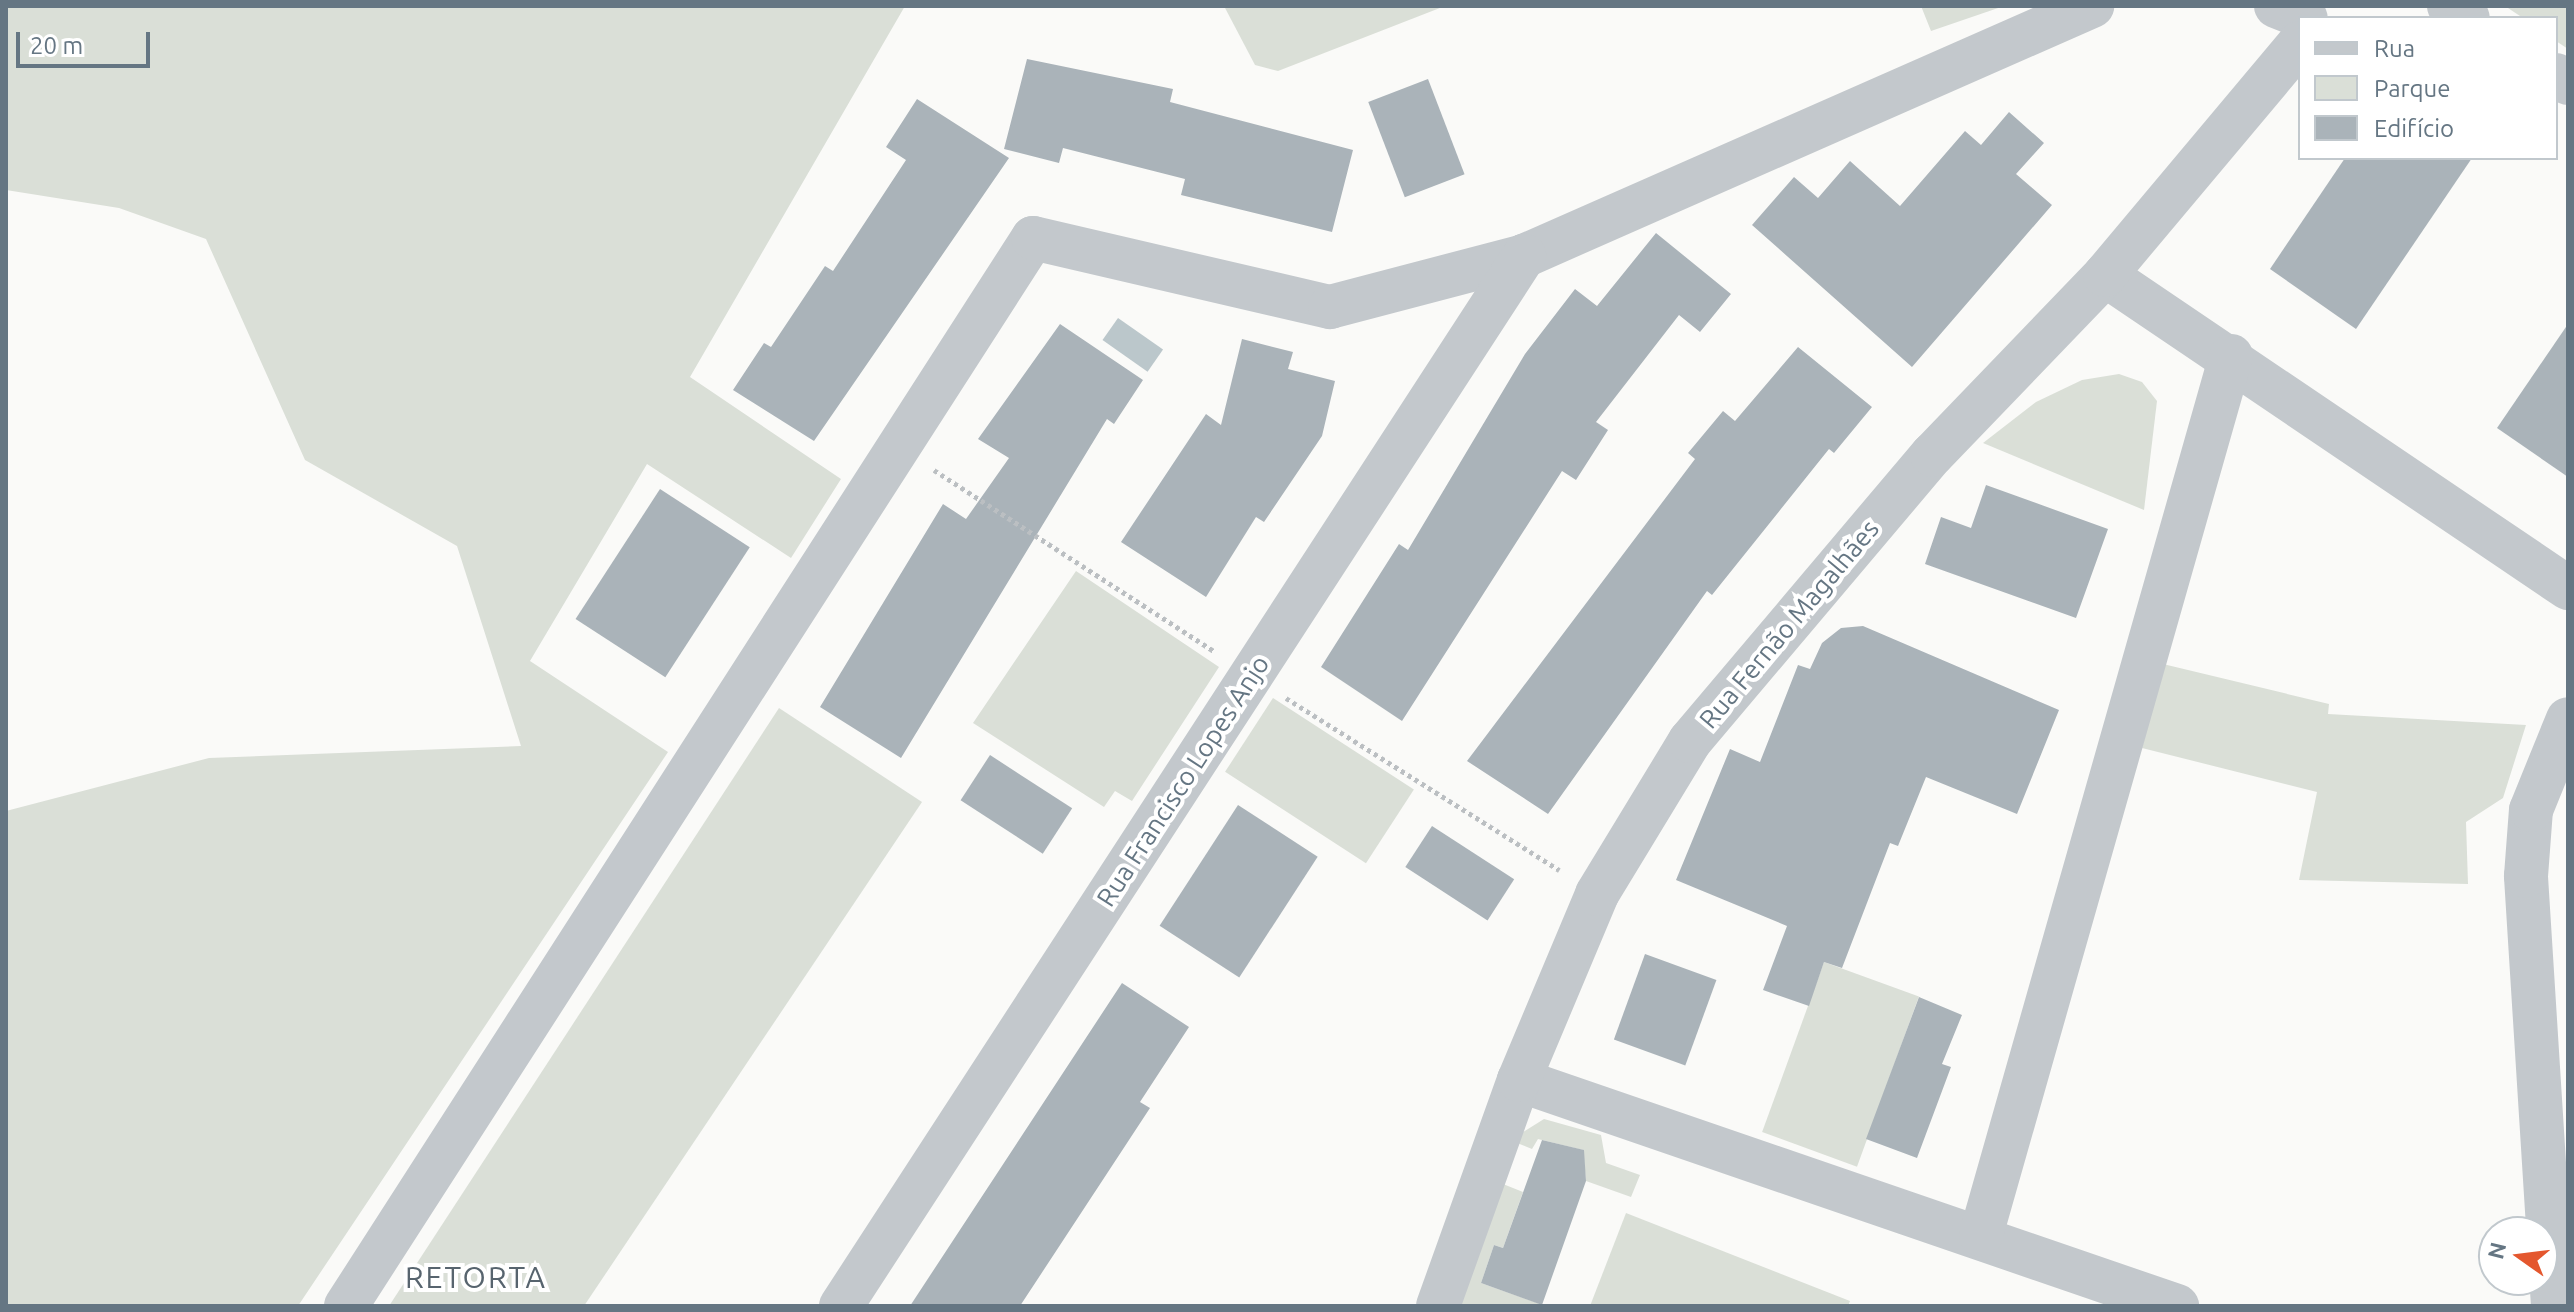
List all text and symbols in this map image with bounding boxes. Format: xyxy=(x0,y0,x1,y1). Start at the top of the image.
scale bar xyxy=(20,16,154,66)
legend xyxy=(2298,16,2558,160)
text: 20 m xyxy=(30,32,83,59)
text: Rua xyxy=(2374,35,2415,62)
text: Parque xyxy=(2374,75,2451,102)
text: Edifício xyxy=(2374,115,2454,142)
street label: Rua Fernão Magalhães xyxy=(1693,513,1885,735)
street label: Rua Francisco Lopes Anjo xyxy=(1090,650,1276,912)
north arrow xyxy=(2478,1216,2558,1296)
text: N xyxy=(2482,1240,2510,1262)
district label: RETORTA xyxy=(405,1259,547,1295)

